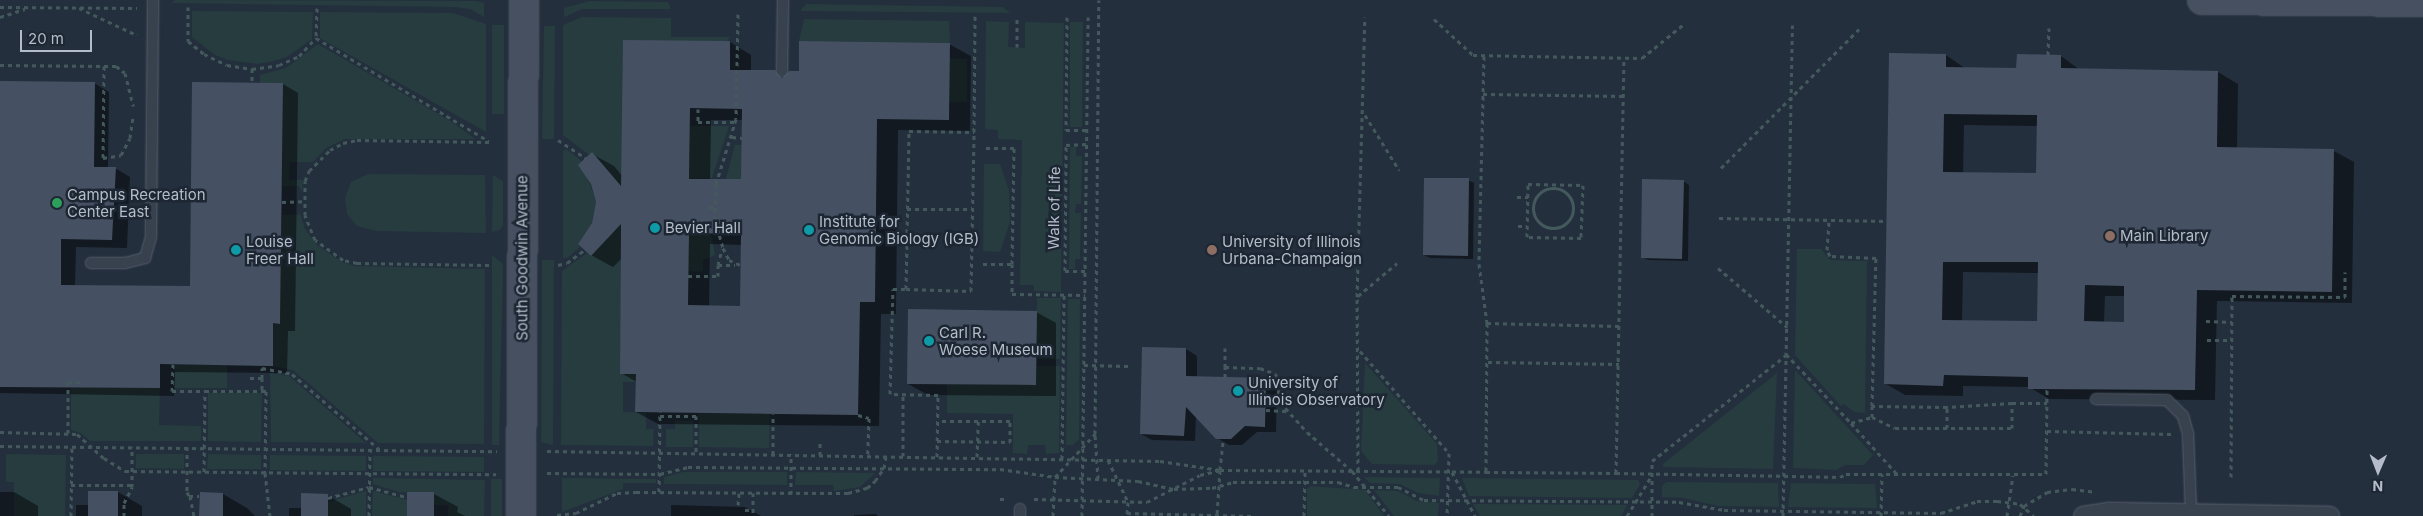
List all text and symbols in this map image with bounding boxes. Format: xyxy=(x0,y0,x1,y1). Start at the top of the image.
scale bar xyxy=(22,20,95,52)
text: 20 m xyxy=(28,29,64,48)
street label: Walk of Life xyxy=(1044,166,1064,250)
street label: South Goodwin Avenue xyxy=(513,175,531,341)
place label: Campus Recreation Center East xyxy=(67,185,206,220)
marker: Campus Recreation Center East xyxy=(51,197,63,209)
place label: Institute for Genomic Biology (IGB) xyxy=(819,212,979,247)
place label: Bevier Hall xyxy=(665,219,741,237)
marker: Bevier Hall xyxy=(649,222,661,234)
marker: Institute for Genomic Biology (IGB) xyxy=(803,224,815,236)
place label: Main Library xyxy=(2120,227,2208,245)
marker: Main Library xyxy=(2104,230,2116,242)
place label: Louise Freer Hall xyxy=(246,232,314,267)
place label: University of Illinois Urbana-Champaign xyxy=(1222,232,1362,267)
marker: Louise Freer Hall xyxy=(230,244,242,256)
marker: University of Illinois Urbana-Champaign xyxy=(1206,244,1218,256)
place label: Carl R. Woese Museum xyxy=(939,323,1053,358)
marker: Carl R. Woese Museum xyxy=(923,335,935,347)
place label: University of Illinois Observatory xyxy=(1248,373,1385,408)
marker: University of Illinois Observatory xyxy=(1232,385,1244,397)
north arrow xyxy=(2353,446,2403,496)
text: N xyxy=(2372,478,2383,495)

